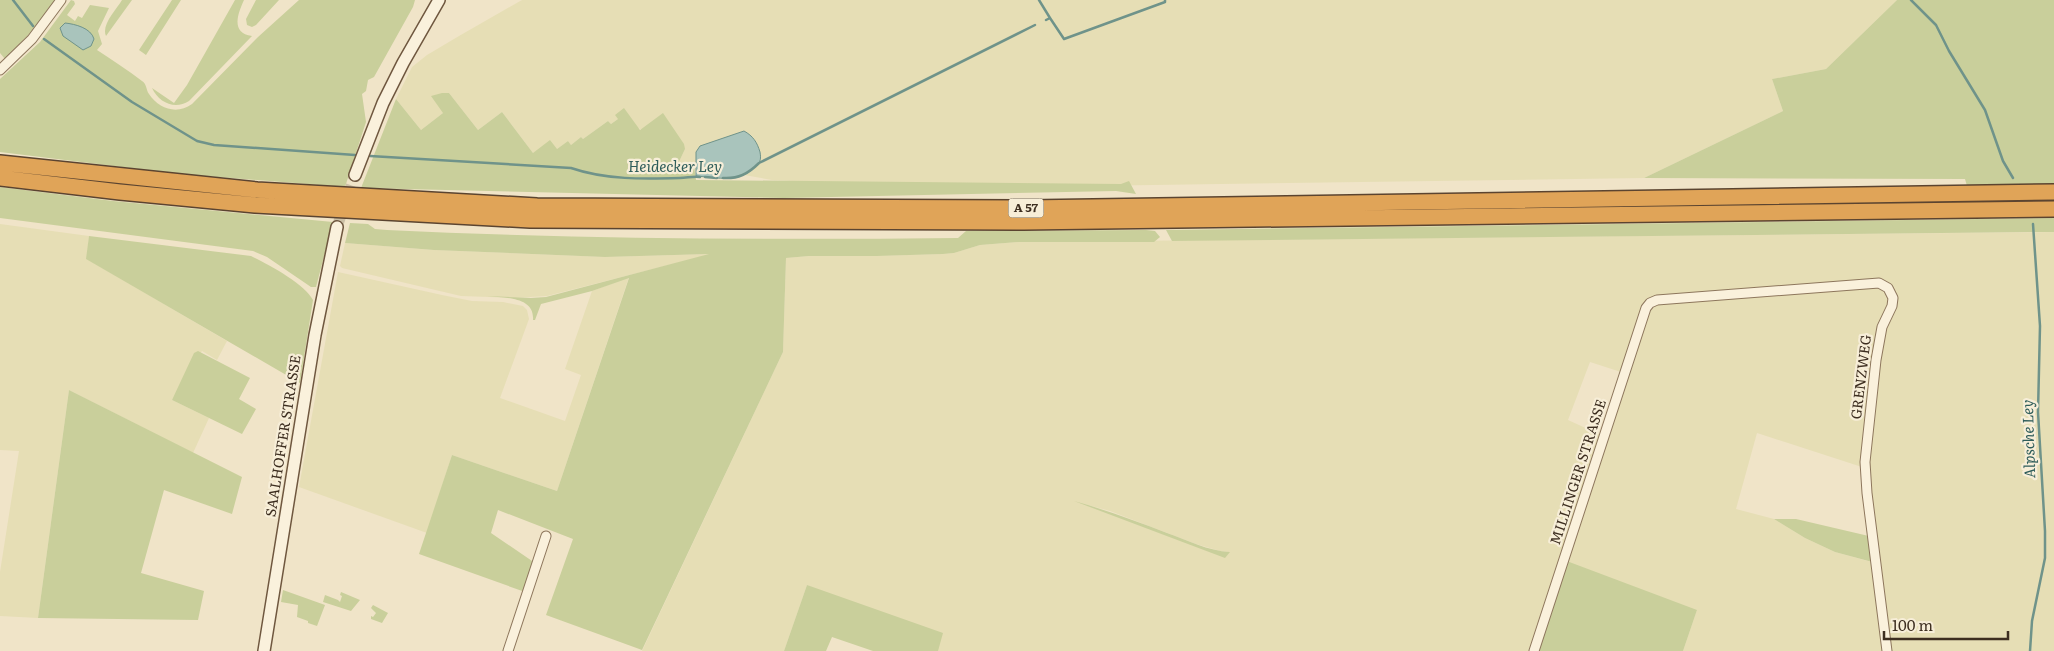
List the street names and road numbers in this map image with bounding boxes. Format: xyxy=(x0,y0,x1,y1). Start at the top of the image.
road number: A 57 xyxy=(1008,198,1044,218)
street label: GRENZWEG xyxy=(1845,333,1875,420)
street label: SAALHOFFER STRASSE xyxy=(259,353,305,518)
street label: MILLINGER STRASSE xyxy=(1544,396,1610,547)

